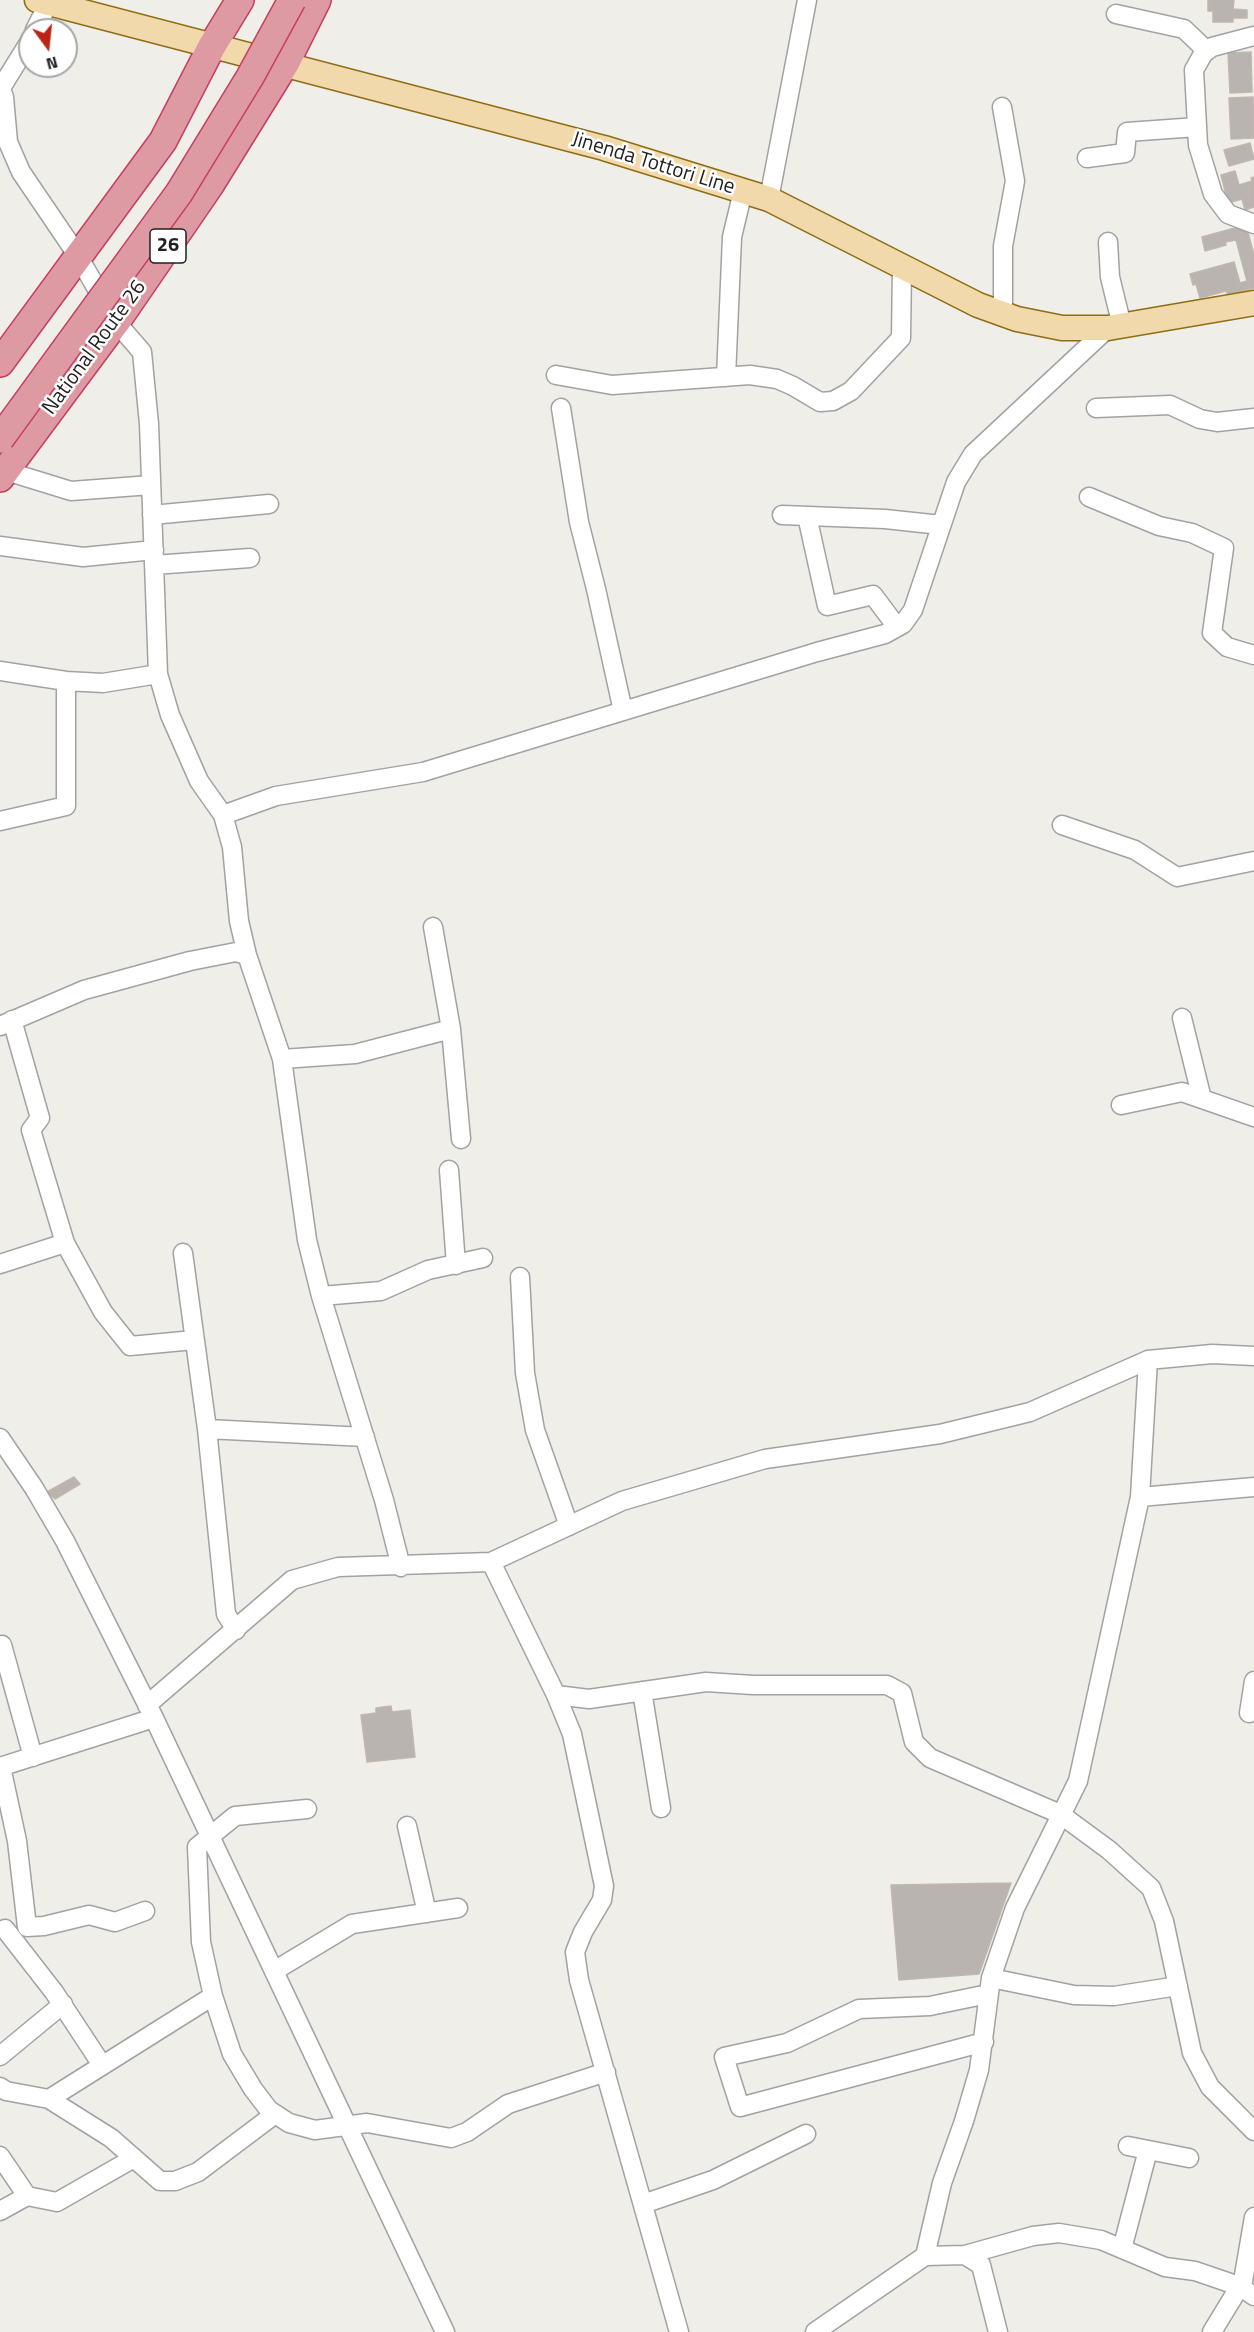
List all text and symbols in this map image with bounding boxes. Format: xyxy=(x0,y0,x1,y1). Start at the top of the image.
north arrow xyxy=(18,18,78,78)
text: N xyxy=(44,50,61,76)
street label: Jinenda Tottori Line xyxy=(568,127,738,201)
road number: 26 xyxy=(150,229,186,263)
street label: National Route 26 xyxy=(38,276,152,420)

